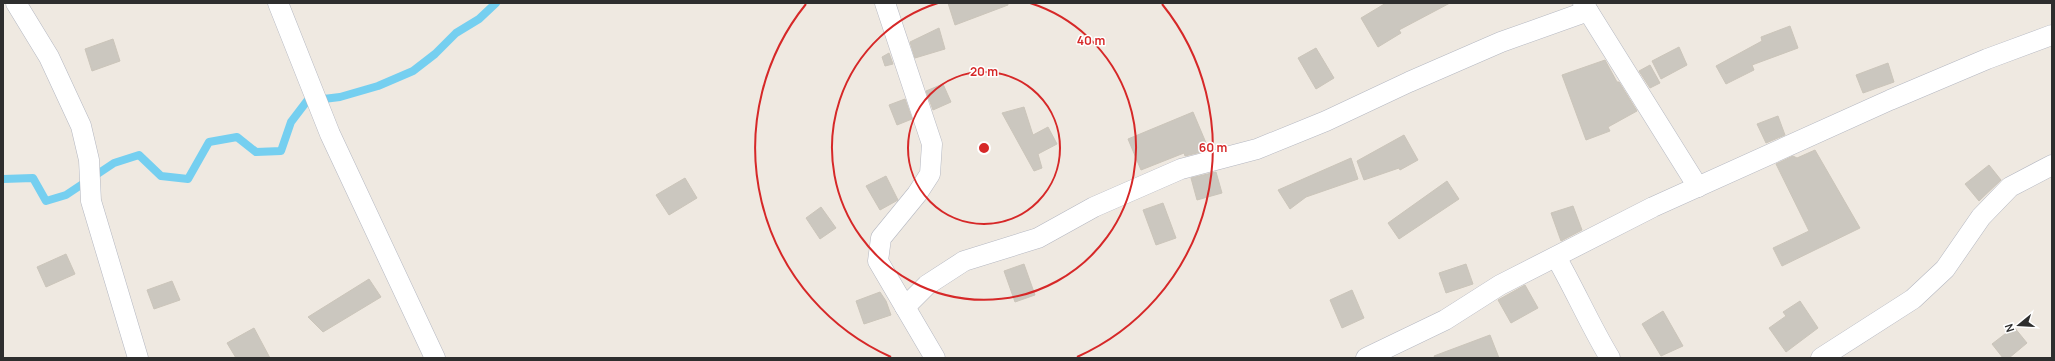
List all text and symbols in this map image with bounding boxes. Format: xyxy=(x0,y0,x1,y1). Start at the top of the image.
text: 40 m xyxy=(1077,32,1105,49)
text: 20 m xyxy=(970,63,998,80)
text: 60 m xyxy=(1199,139,1227,156)
centre of rings xyxy=(977,141,991,155)
north arrow xyxy=(1999,305,2039,345)
text: N xyxy=(2001,322,2017,334)

